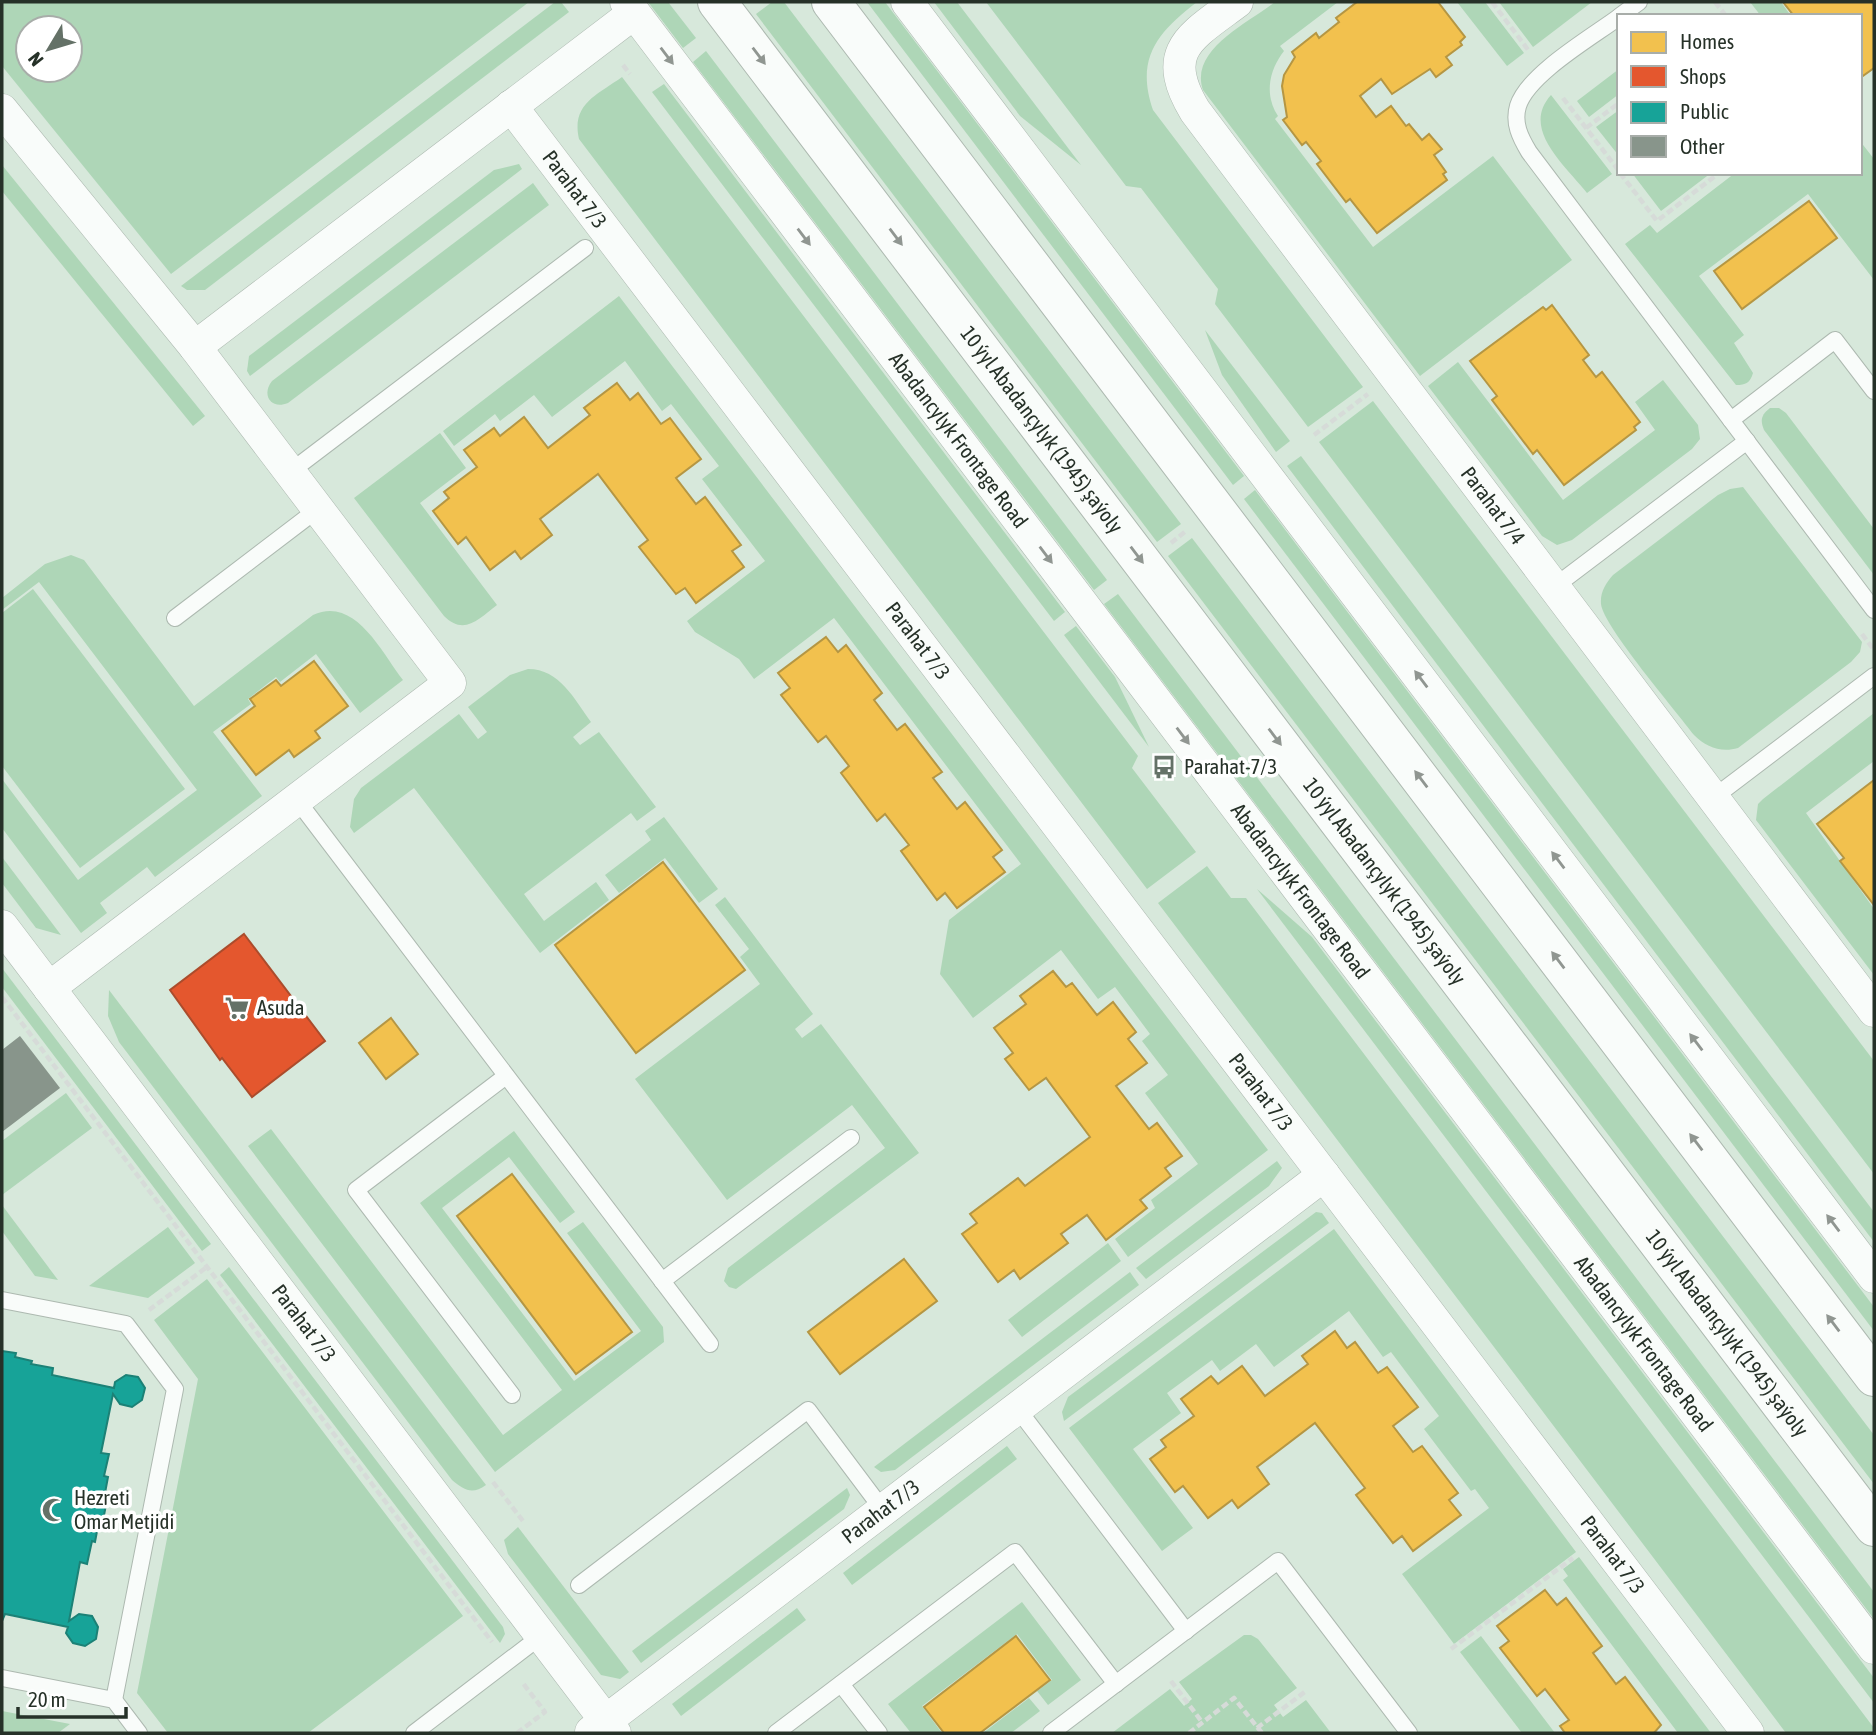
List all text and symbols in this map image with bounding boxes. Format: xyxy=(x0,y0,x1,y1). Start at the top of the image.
north arrow xyxy=(14,14,84,84)
legend xyxy=(1617,14,1862,175)
text: Homes xyxy=(1680,29,1734,53)
one-way arrow xyxy=(659,47,673,65)
one-way arrow xyxy=(751,47,765,65)
text: N xyxy=(23,48,48,71)
text: Shops xyxy=(1680,64,1726,88)
text: Public xyxy=(1680,99,1729,123)
text: Other xyxy=(1680,134,1725,158)
street label: Parahat 7/3 xyxy=(538,146,612,232)
one-way arrow xyxy=(797,228,811,246)
one-way arrow xyxy=(889,228,903,247)
street label: 10 ýyl Abadançylyk (1945) şaýoly xyxy=(956,321,1129,538)
street label: Abadancylyk Frontage Road xyxy=(885,347,1033,532)
street label: Parahat 7/4 xyxy=(1457,462,1531,549)
one-way arrow xyxy=(1038,546,1052,564)
one-way arrow xyxy=(1130,546,1145,564)
street label: Parahat 7/3 xyxy=(881,597,956,684)
one-way arrow xyxy=(1414,670,1428,688)
one-way arrow xyxy=(1176,727,1190,746)
one-way arrow xyxy=(1267,727,1282,745)
bus stop icon: Parahat-7/3 xyxy=(1150,753,1178,781)
place label: Parahat-7/3 xyxy=(1184,754,1277,778)
one-way arrow xyxy=(1414,770,1428,788)
street label: 10 ýyl Abadançylyk (1945) şaýoly xyxy=(1299,773,1471,989)
street label: Abadancylyk Frontage Road xyxy=(1227,798,1375,983)
one-way arrow xyxy=(1551,851,1565,870)
one-way arrow xyxy=(1551,952,1566,970)
supermarket icon: Asuda xyxy=(223,994,251,1022)
place label: Asuda xyxy=(257,995,305,1019)
one-way arrow xyxy=(1688,1033,1703,1051)
street label: Parahat 7/3 xyxy=(1225,1048,1299,1135)
one-way arrow xyxy=(1688,1133,1703,1151)
one-way arrow xyxy=(1826,1214,1840,1232)
street label: 10 ýyl Abadançylyk (1945) şaýoly xyxy=(1642,1225,1814,1441)
street label: Abadancylyk Frontage Road xyxy=(1570,1251,1718,1436)
street label: Parahat 7/3 xyxy=(268,1279,342,1366)
one-way arrow xyxy=(1826,1314,1840,1332)
street label: Parahat 7/3 xyxy=(837,1474,924,1548)
place label: Hezreti Omar Metjidi xyxy=(74,1485,174,1533)
mosque icon: Hezreti Omar Metjidi xyxy=(40,1496,68,1524)
street label: Parahat 7/3 xyxy=(1576,1511,1650,1598)
scale bar xyxy=(18,1676,126,1720)
text: 20 m xyxy=(28,1687,66,1711)

